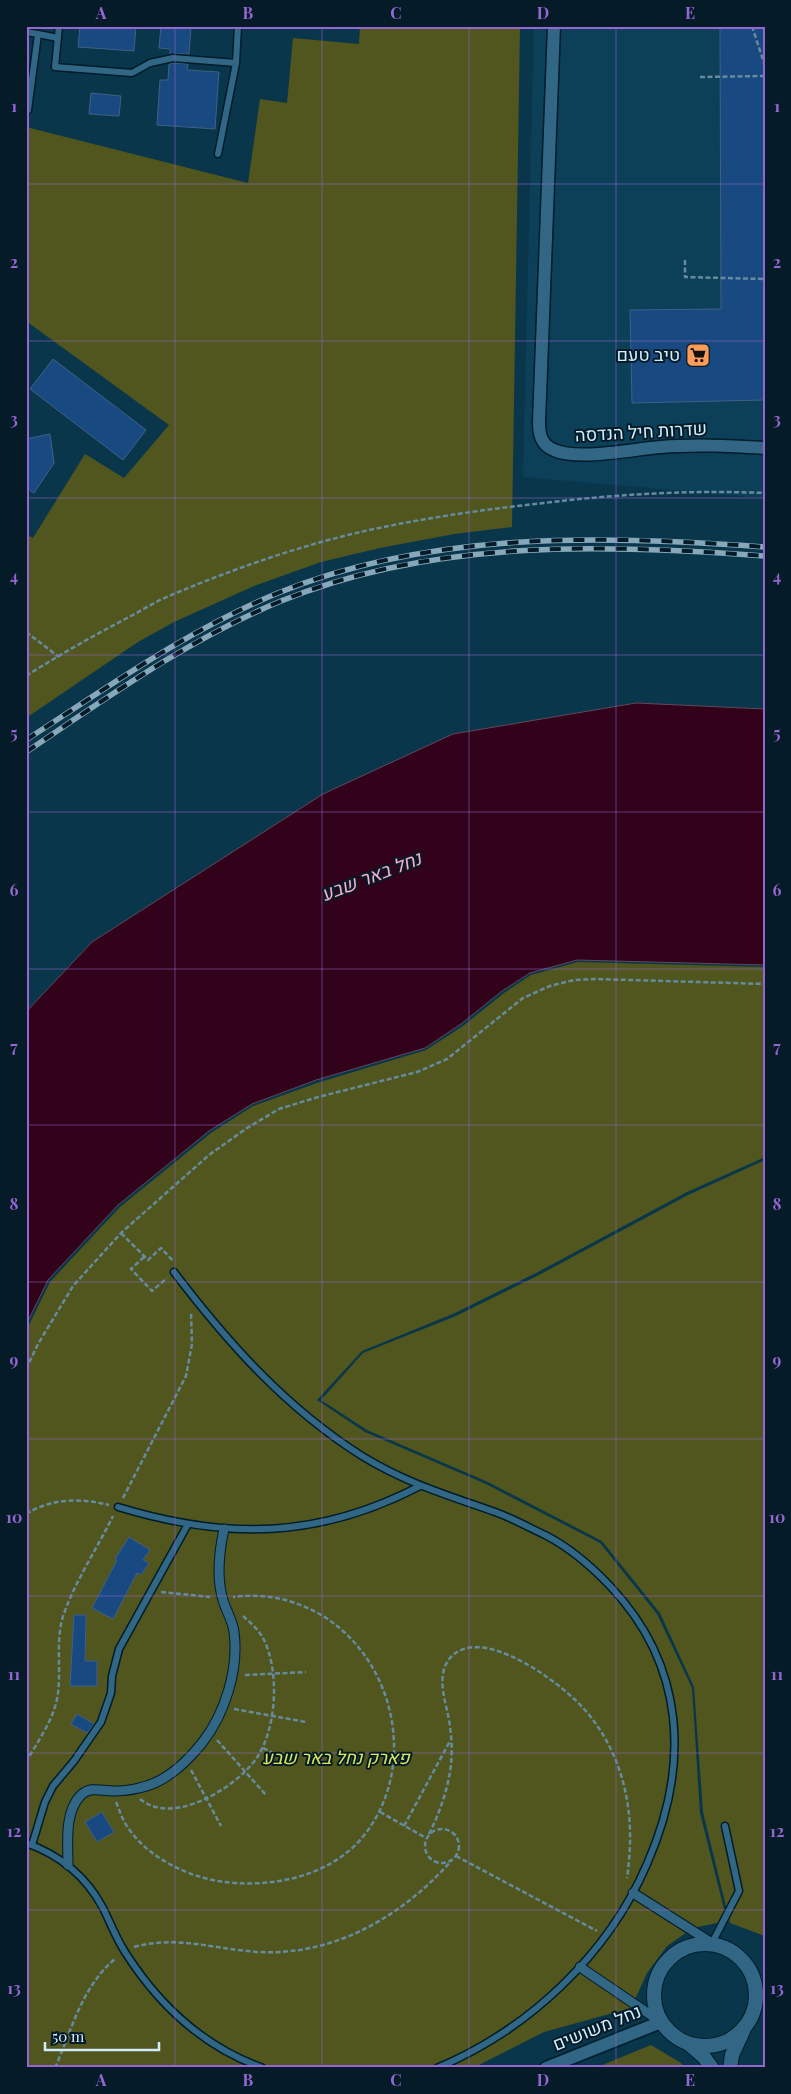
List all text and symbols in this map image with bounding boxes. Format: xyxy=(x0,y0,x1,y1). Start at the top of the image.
text: A xyxy=(95,2,107,23)
text: B xyxy=(243,2,254,23)
text: C xyxy=(390,2,402,23)
text: D xyxy=(537,2,549,23)
text: E xyxy=(685,2,695,23)
text: 1 xyxy=(11,95,17,116)
text: 1 xyxy=(774,95,780,116)
text: 2 xyxy=(10,251,18,272)
text: 2 xyxy=(773,251,781,272)
place label: טיב טעם xyxy=(617,342,680,366)
supermarket icon: טיב טעם xyxy=(685,342,711,368)
text: 3 xyxy=(10,408,18,429)
text: 3 xyxy=(773,408,781,429)
street label: שדרות חיל הנדסה xyxy=(574,416,708,446)
text: 4 xyxy=(10,565,18,586)
text: 4 xyxy=(773,565,781,586)
text: 5 xyxy=(10,722,18,743)
text: 5 xyxy=(773,722,781,743)
water label: נחל באר שבע xyxy=(317,844,426,906)
text: 6 xyxy=(10,879,19,900)
text: 6 xyxy=(773,879,782,900)
text: 7 xyxy=(10,1036,18,1057)
text: 7 xyxy=(773,1036,781,1057)
text: 8 xyxy=(10,1193,19,1214)
text: 8 xyxy=(773,1193,782,1214)
text: 9 xyxy=(10,1349,19,1370)
text: 9 xyxy=(773,1349,782,1370)
text: 10 xyxy=(6,1506,22,1527)
text: 10 xyxy=(769,1506,785,1527)
text: 11 xyxy=(8,1663,20,1684)
text: 11 xyxy=(771,1663,783,1684)
park label: פארק נחל באר שבע xyxy=(262,1745,411,1769)
text: 12 xyxy=(7,1820,21,1841)
text: 12 xyxy=(770,1820,784,1841)
text: 13 xyxy=(7,1977,21,1998)
text: 13 xyxy=(770,1977,784,1998)
street label: נחל משושים xyxy=(549,1998,644,2056)
scale bar xyxy=(45,2019,159,2051)
text: 50 m xyxy=(52,2026,85,2046)
text: A xyxy=(95,2069,107,2090)
text: B xyxy=(243,2069,254,2090)
text: C xyxy=(390,2069,402,2090)
text: D xyxy=(537,2069,549,2090)
text: E xyxy=(685,2069,695,2090)

